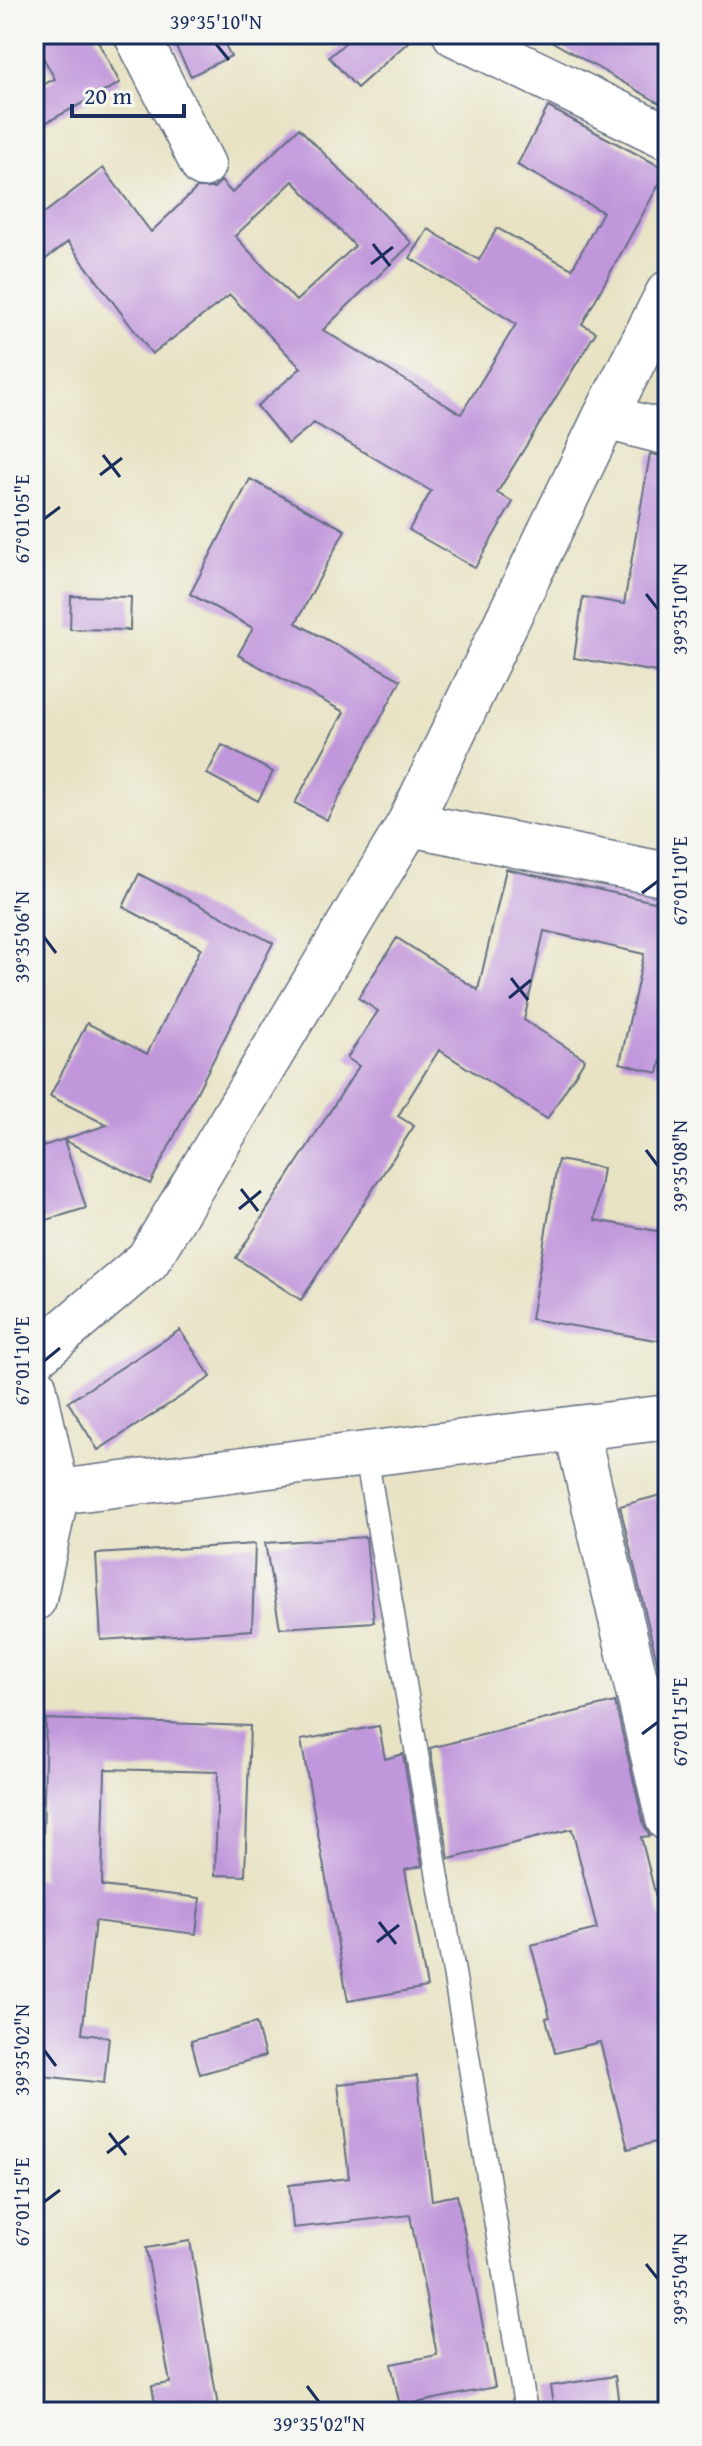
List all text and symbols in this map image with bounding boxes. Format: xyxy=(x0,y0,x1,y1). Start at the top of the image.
text: 39°35'10"N xyxy=(170,7,262,36)
scale bar xyxy=(72,68,184,118)
text: 20 m xyxy=(84,78,132,113)
text: 67°01'05"E xyxy=(7,475,36,563)
text: 39°35'10"N xyxy=(665,563,694,655)
text: 67°01'10"E xyxy=(665,837,694,925)
text: 39°35'06"N xyxy=(7,891,36,983)
text: 39°35'08"N xyxy=(665,1120,694,1212)
text: 67°01'10"E xyxy=(7,1317,36,1405)
text: 67°01'15"E xyxy=(665,1678,694,1766)
text: 39°35'02"N xyxy=(7,2004,36,2096)
text: 67°01'15"E xyxy=(7,2158,36,2246)
text: 39°35'04"N xyxy=(665,2233,694,2325)
text: 39°35'02"N xyxy=(273,2409,365,2438)

